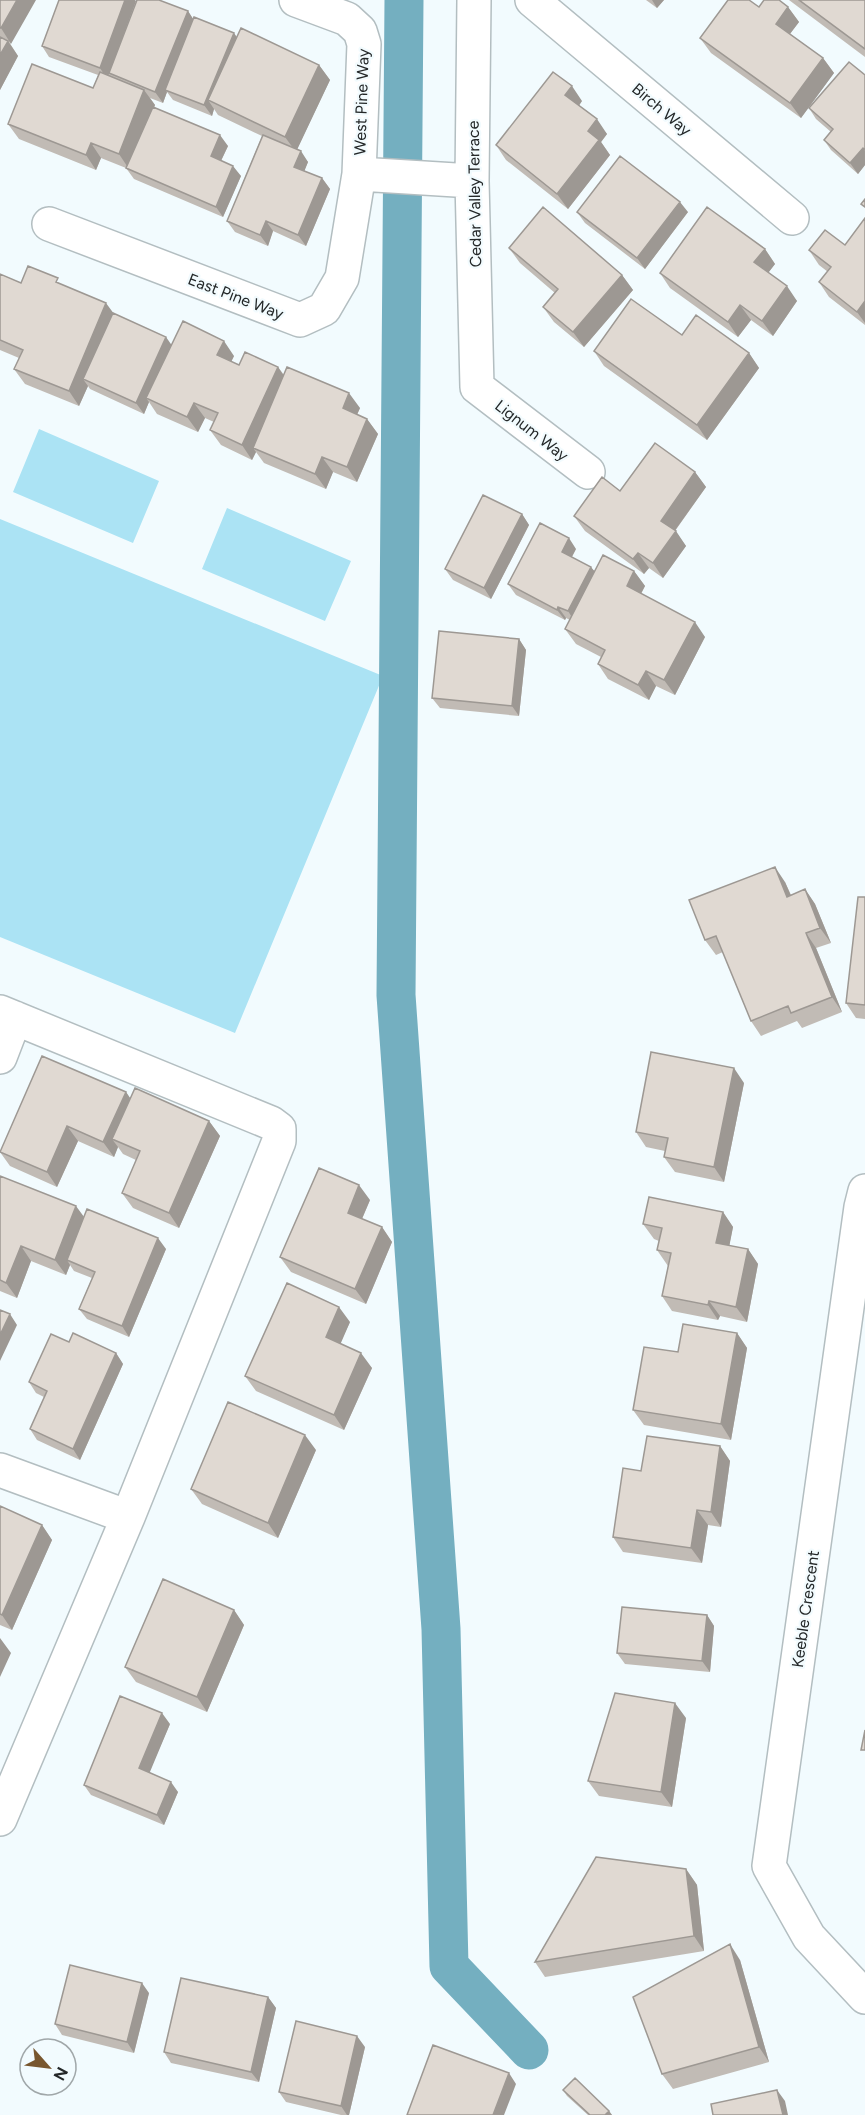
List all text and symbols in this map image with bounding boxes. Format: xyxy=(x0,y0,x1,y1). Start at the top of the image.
street label: West Pine Way xyxy=(350,48,373,156)
street label: Birch Way xyxy=(628,79,696,140)
street label: Cedar Valley Terrace xyxy=(464,120,485,267)
street label: East Pine Way xyxy=(185,270,287,324)
street label: Lignum Way xyxy=(491,396,573,465)
street label: Keeble Crescent xyxy=(788,1549,823,1669)
north arrow xyxy=(18,2037,78,2097)
text: N xyxy=(50,2064,72,2084)

